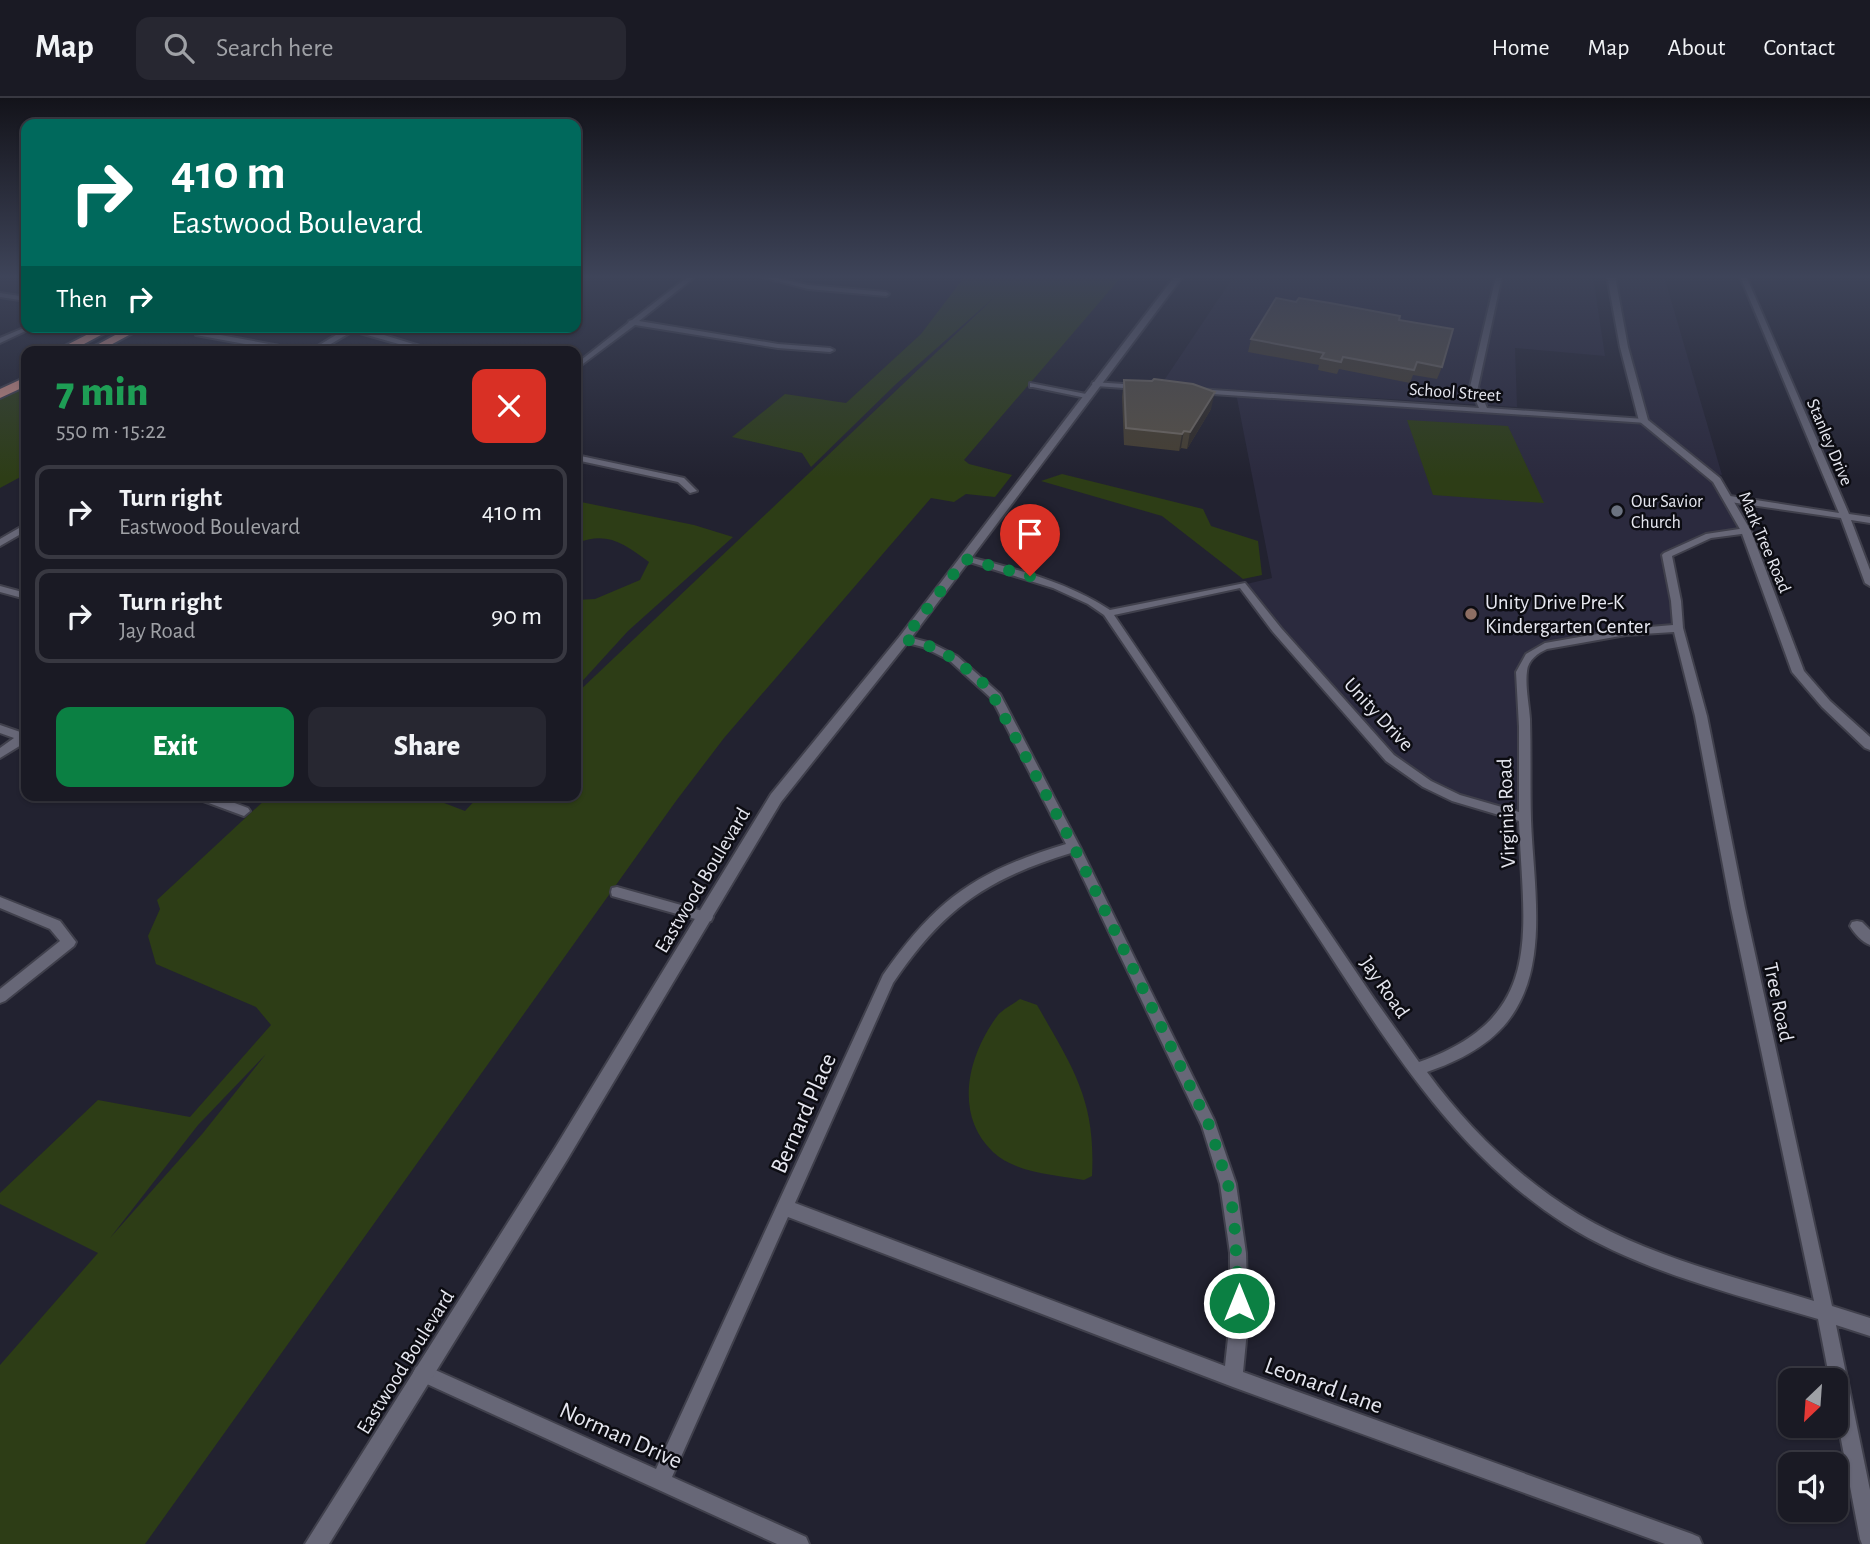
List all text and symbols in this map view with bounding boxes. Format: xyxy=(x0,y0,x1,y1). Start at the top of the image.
search box xyxy=(136,17,626,80)
icon: search xyxy=(160,29,198,67)
text: Map xyxy=(35,31,94,64)
text: Search here xyxy=(216,35,334,61)
text: Home xyxy=(1492,36,1550,60)
text: Map xyxy=(1588,36,1630,60)
text: About xyxy=(1668,36,1725,60)
text: Contact xyxy=(1763,36,1835,60)
icon: right xyxy=(56,147,147,238)
text: 410 m xyxy=(171,149,286,198)
text: Eastwood Boulevard xyxy=(171,207,423,239)
icon: right xyxy=(121,280,159,318)
text: Then xyxy=(56,286,107,312)
button: close xyxy=(472,369,546,443)
text: 7 min xyxy=(56,371,148,413)
street label: School Street xyxy=(1408,381,1502,405)
street label: Stanley Drive xyxy=(1803,396,1855,488)
text: 550 m · 15:22 xyxy=(56,420,166,443)
text: Turn right xyxy=(119,485,222,511)
street label: Mark Tree Road xyxy=(1735,489,1793,596)
icon: right xyxy=(60,493,98,531)
place label: Our Savior Church xyxy=(1631,493,1703,532)
text: 410 m xyxy=(482,499,542,525)
marker: Our Savior Church xyxy=(1609,503,1625,519)
pin xyxy=(1000,504,1060,576)
icon: arrive xyxy=(1011,515,1049,553)
text: Eastwood Boulevard xyxy=(119,516,300,539)
text: Turn right xyxy=(119,589,222,615)
place label: Unity Drive Pre-K Kindergarten Center xyxy=(1485,592,1650,637)
icon: right xyxy=(60,597,98,635)
text: 90 m xyxy=(491,603,542,629)
marker: Unity Drive Pre-K Kindergarten Center xyxy=(1463,606,1479,622)
text: Jay Road xyxy=(119,620,195,643)
street label: Unity Drive xyxy=(1340,674,1418,755)
button: Exit xyxy=(56,707,294,787)
button: Share xyxy=(308,707,546,787)
street label: Virginia Road xyxy=(1494,758,1519,868)
street label: Eastwood Boulevard xyxy=(651,804,754,957)
street label: Jay Road xyxy=(1356,953,1413,1022)
street label: Tree Road xyxy=(1760,961,1797,1044)
street label: Bernard Place xyxy=(767,1050,841,1177)
position arrow xyxy=(1202,1266,1276,1340)
street label: Eastwood Boulevard xyxy=(353,1286,458,1438)
street label: Leonard Lane xyxy=(1261,1353,1386,1418)
north arrow xyxy=(1778,1368,1848,1438)
map controls xyxy=(1778,1368,1848,1522)
street label: Norman Drive xyxy=(556,1398,686,1474)
button: sound xyxy=(1778,1452,1848,1522)

